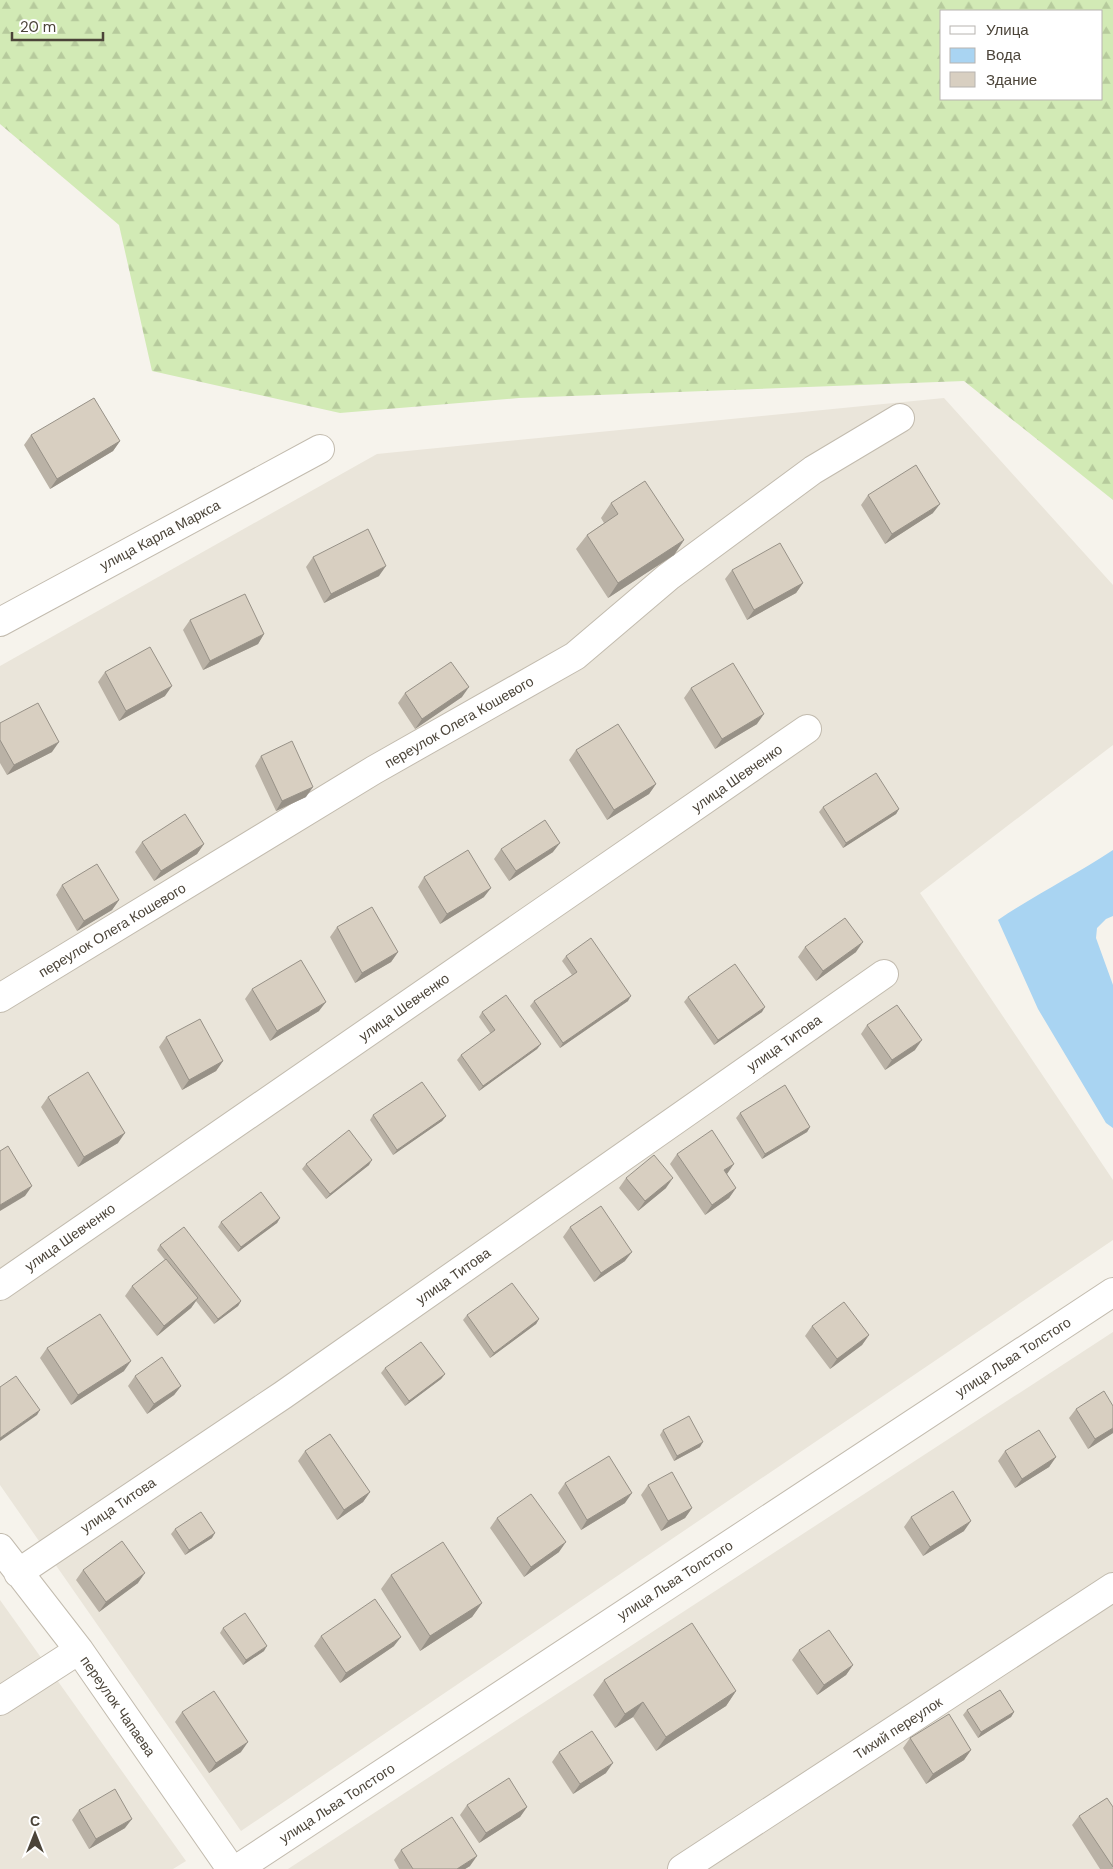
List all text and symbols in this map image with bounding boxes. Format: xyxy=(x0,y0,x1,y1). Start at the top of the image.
scale bar xyxy=(12,10,104,42)
legend xyxy=(940,10,1103,100)
text: 20 m xyxy=(20,17,56,37)
text: Улица xyxy=(986,20,1029,40)
text: Вода xyxy=(986,45,1022,65)
text: Здание xyxy=(986,70,1037,90)
street label: улица Карла Маркса xyxy=(97,496,223,574)
street label: переулок Олега Кошевого xyxy=(381,672,537,772)
street label: улица Шевченко xyxy=(688,740,786,816)
street label: переулок Олега Кошевого xyxy=(35,879,189,981)
street label: улица Шевченко xyxy=(355,969,453,1045)
street label: улица Титова xyxy=(743,1011,825,1075)
street label: улица Шевченко xyxy=(21,1199,119,1275)
street label: улица Титова xyxy=(412,1244,494,1308)
street label: улица Льва Толстого xyxy=(952,1313,1074,1401)
street label: улица Титова xyxy=(77,1473,159,1537)
street label: улица Льва Толстого xyxy=(614,1536,736,1624)
street label: переулок Чапаева xyxy=(77,1652,160,1760)
street label: Тихий переулок xyxy=(850,1692,946,1763)
street label: улица Льва Толстого xyxy=(276,1759,398,1847)
north arrow xyxy=(10,1809,60,1859)
text: С xyxy=(30,1812,40,1830)

